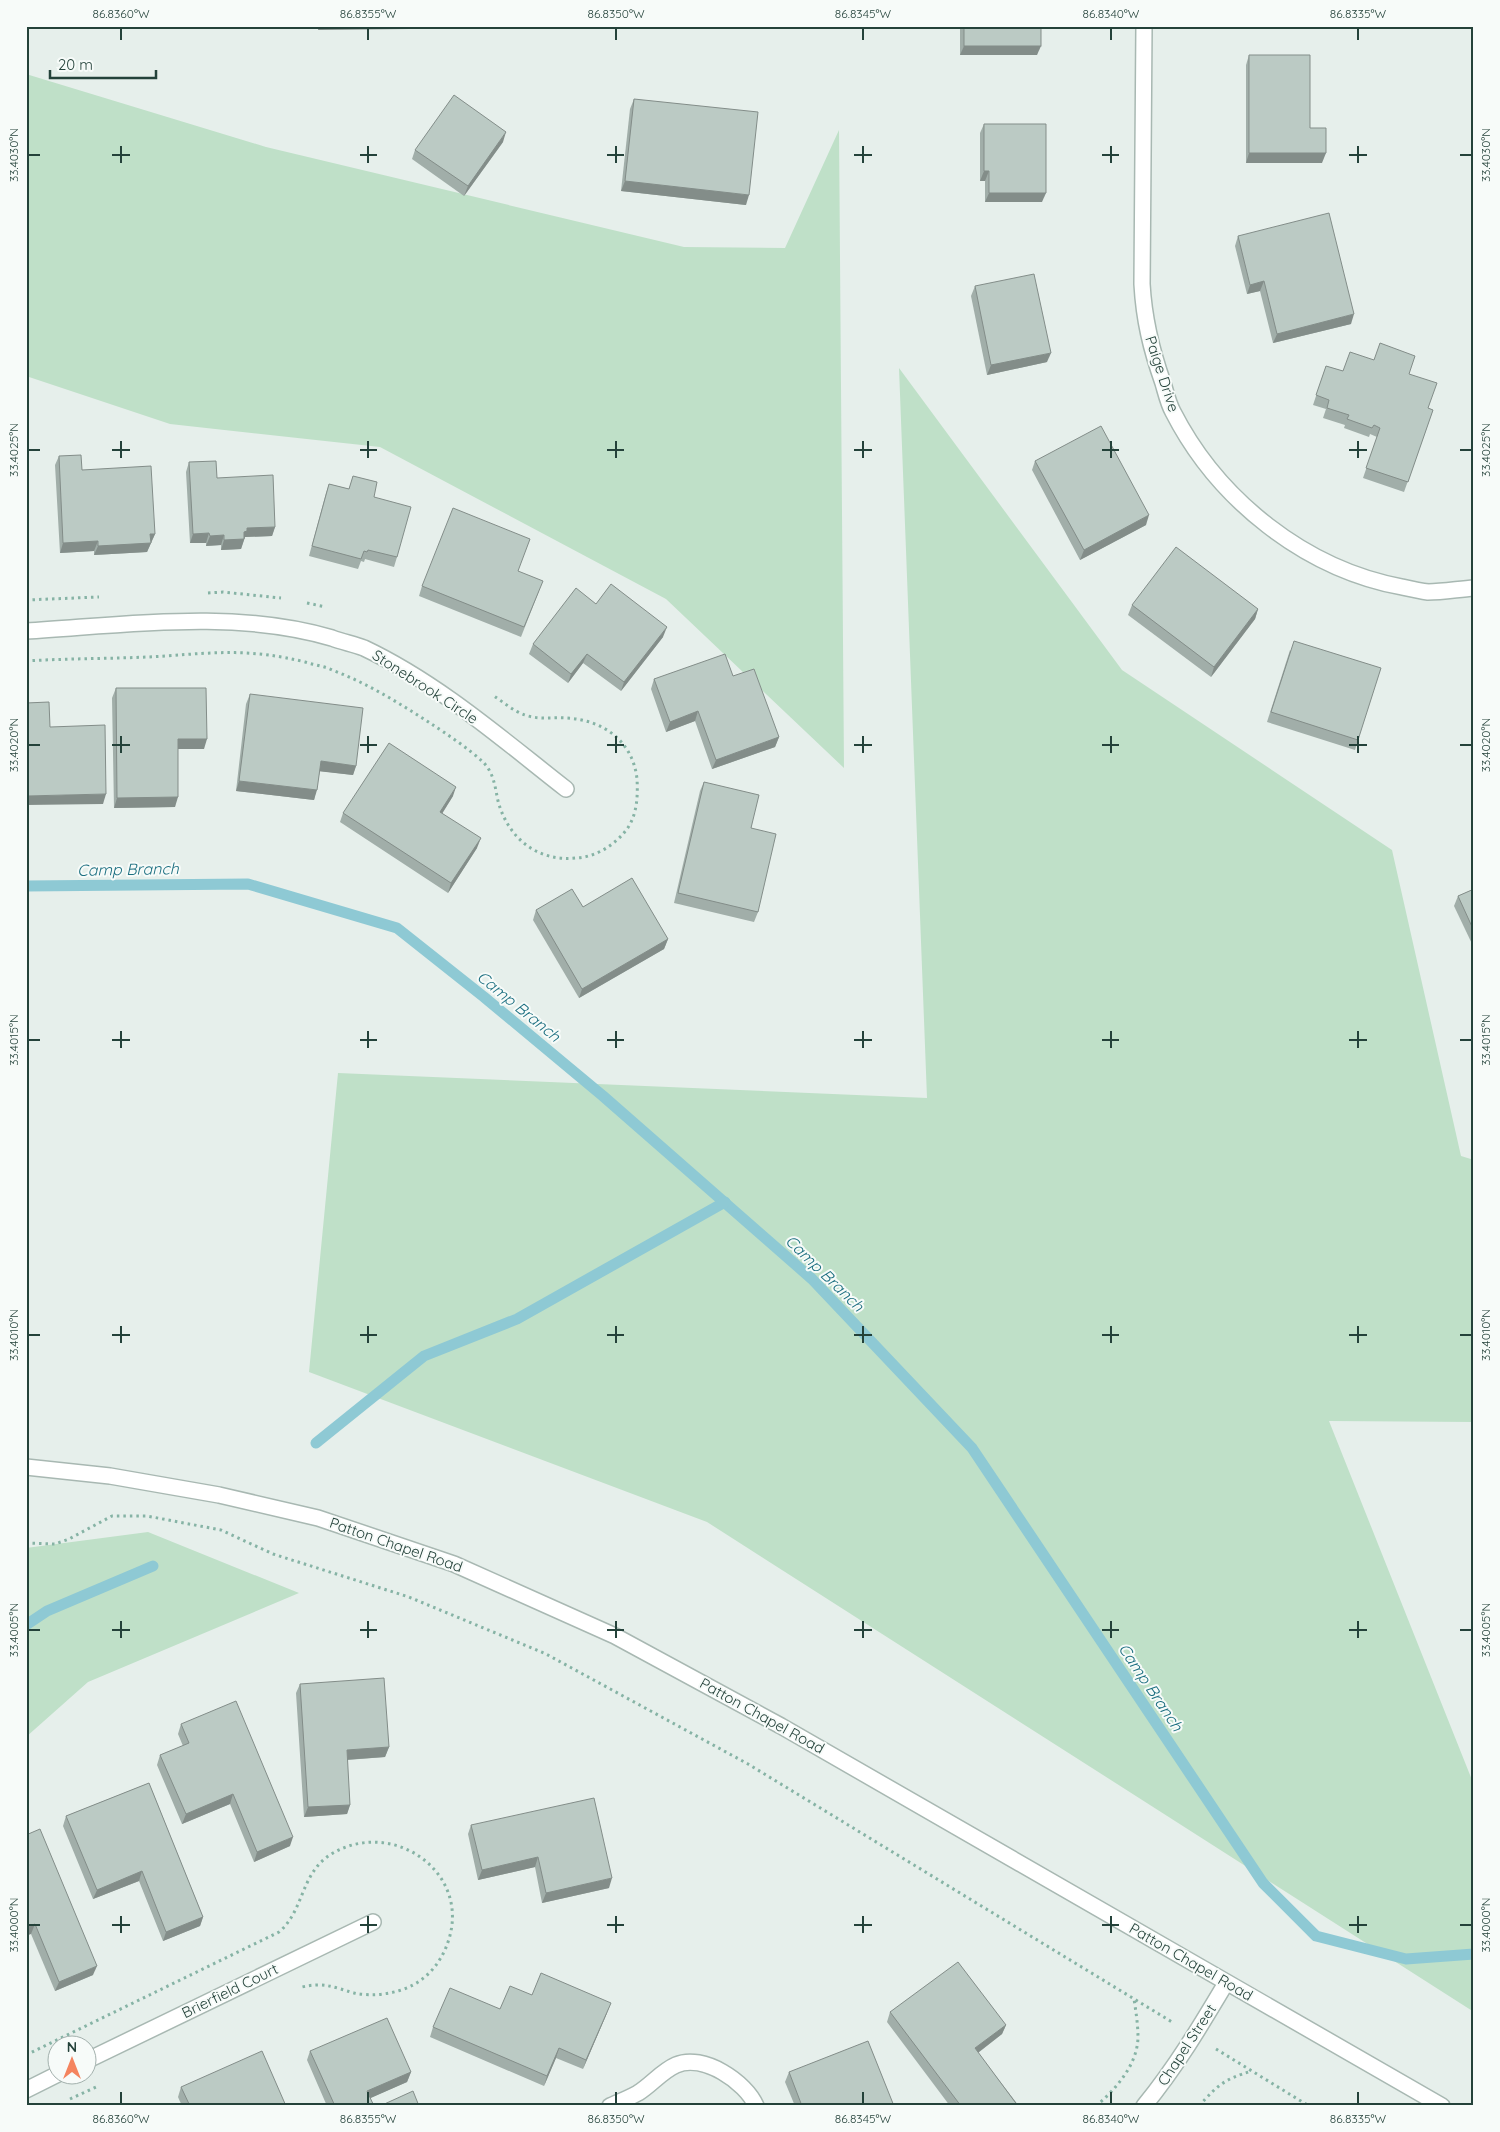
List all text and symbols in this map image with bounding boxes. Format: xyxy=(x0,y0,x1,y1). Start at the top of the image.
text: 86.8360°W xyxy=(92,6,150,21)
text: 86.8355°W xyxy=(340,6,397,21)
text: 86.8350°W xyxy=(587,6,645,21)
text: 86.8345°W xyxy=(835,6,892,21)
text: 86.8340°W xyxy=(1083,6,1140,21)
text: 86.8335°W xyxy=(1330,6,1387,21)
scale bar xyxy=(50,48,156,80)
text: 20 m xyxy=(58,55,93,74)
text: 33.4030°N xyxy=(6,128,21,182)
text: 33.4030°N xyxy=(1478,128,1493,182)
street label: Paige Drive xyxy=(1141,333,1184,414)
text: 33.4025°N xyxy=(6,423,21,477)
text: 33.4025°N xyxy=(1478,423,1493,477)
street label: Stonebrook Circle xyxy=(369,645,482,728)
text: 33.4020°N xyxy=(6,718,21,772)
text: 33.4020°N xyxy=(1478,718,1493,772)
water label: Camp Branch xyxy=(77,858,180,880)
water label: Camp Branch xyxy=(473,966,565,1046)
text: 33.4015°N xyxy=(6,1014,21,1066)
text: 33.4015°N xyxy=(1478,1014,1493,1066)
water label: Camp Branch xyxy=(782,1231,869,1316)
text: 33.4010°N xyxy=(6,1309,21,1361)
text: 33.4010°N xyxy=(1478,1309,1493,1361)
street label: Patton Chapel Road xyxy=(327,1513,465,1576)
text: 33.4005°N xyxy=(6,1603,21,1657)
text: 33.4005°N xyxy=(1478,1603,1493,1657)
water label: Camp Branch xyxy=(1114,1639,1188,1735)
street label: Patton Chapel Road xyxy=(697,1673,828,1758)
text: 33.4000°N xyxy=(6,1898,21,1952)
text: 33.4000°N xyxy=(1478,1898,1493,1952)
street label: Patton Chapel Road xyxy=(1126,1918,1256,2005)
street label: Brierfield Court xyxy=(179,1959,281,2022)
street label: Chapel Street xyxy=(1153,2000,1220,2089)
north arrow xyxy=(48,2034,98,2084)
text: N xyxy=(67,2038,77,2056)
text: 86.8360°W xyxy=(92,2111,150,2126)
text: 86.8355°W xyxy=(340,2111,397,2126)
text: 86.8350°W xyxy=(587,2111,645,2126)
text: 86.8345°W xyxy=(835,2111,892,2126)
text: 86.8340°W xyxy=(1083,2111,1140,2126)
text: 86.8335°W xyxy=(1330,2111,1387,2126)

